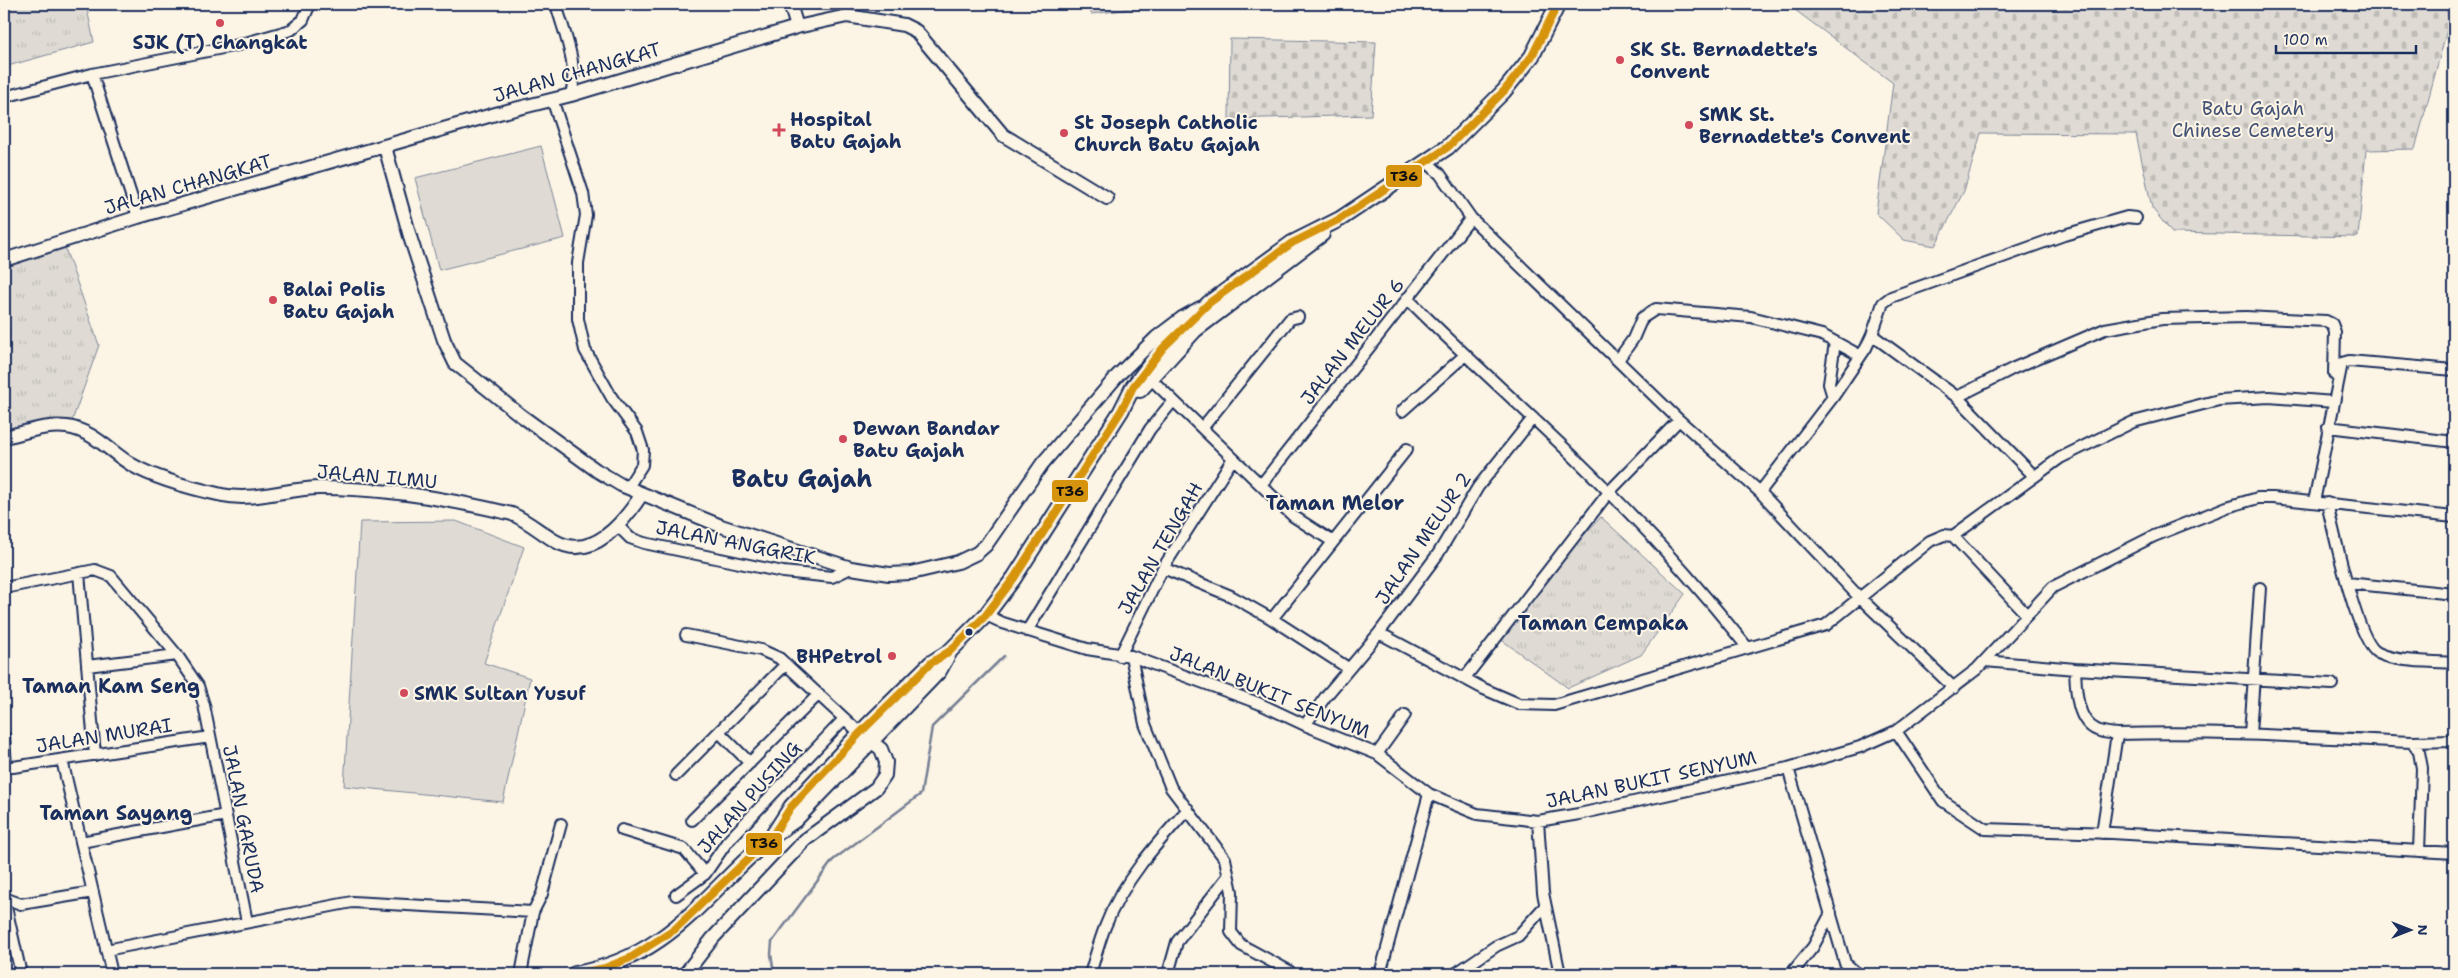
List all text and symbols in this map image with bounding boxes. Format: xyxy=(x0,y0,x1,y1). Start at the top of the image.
marker: SJK (T) Changkat xyxy=(214,17,226,29)
scale bar xyxy=(2276,22,2416,54)
place label: SJK (T) Changkat xyxy=(133,30,307,55)
text: 100 m xyxy=(2283,30,2328,50)
street label: JALAN CHANGKAT xyxy=(491,37,664,108)
place label: SK St. Bernadette's Convent xyxy=(1630,37,1818,84)
marker: SK St. Bernadette's Convent xyxy=(1614,54,1626,66)
park label: Batu Gajah Chinese Cemetery xyxy=(2172,96,2334,143)
place label: SMK St. Bernadette's Convent xyxy=(1699,102,1911,149)
place label: Hospital Batu Gajah xyxy=(790,107,902,154)
place label: St Joseph Catholic Church Batu Gajah xyxy=(1074,110,1260,157)
marker: SMK St. Bernadette's Convent xyxy=(1683,119,1695,131)
marker: Hospital Batu Gajah xyxy=(772,123,786,137)
marker: St Joseph Catholic Church Batu Gajah xyxy=(1058,127,1070,139)
street label: JALAN CHANGKAT xyxy=(102,149,275,220)
line badge: T36 xyxy=(1385,164,1423,188)
text: T36 xyxy=(1390,167,1418,185)
street label: JALAN MELUR 6 xyxy=(1295,273,1410,410)
place label: Balai Polis Batu Gajah xyxy=(283,277,395,324)
marker: Balai Polis Batu Gajah xyxy=(267,294,279,306)
place label: Dewan Bandar Batu Gajah xyxy=(853,416,1000,463)
marker: Dewan Bandar Batu Gajah xyxy=(837,433,849,445)
street label: JALAN ILMU xyxy=(316,459,438,494)
district label: Batu Gajah xyxy=(732,463,872,495)
street label: JALAN MELUR 2 xyxy=(1370,467,1477,609)
street label: JALAN TENGAH xyxy=(1112,477,1209,619)
line badge: T36 xyxy=(1051,479,1089,503)
text: T36 xyxy=(1056,482,1084,500)
district label: Taman Melor xyxy=(1266,490,1405,516)
street label: JALAN ANGGRIK xyxy=(654,515,818,570)
district label: Taman Cempaka xyxy=(1518,610,1689,636)
unlabelled marker xyxy=(964,627,974,637)
street label: JALAN BUKIT SENYUM xyxy=(1166,641,1374,744)
place label: BHPetrol xyxy=(796,644,882,669)
marker: BHPetrol xyxy=(886,650,898,662)
district label: Taman Kam Seng xyxy=(22,673,200,699)
place label: SMK Sultan Yusuf xyxy=(414,681,586,706)
marker: SMK Sultan Yusuf xyxy=(398,687,410,699)
street label: JALAN MURAI xyxy=(34,712,174,759)
street label: JALAN PUSING xyxy=(692,736,807,859)
street label: JALAN GARUDA xyxy=(217,743,270,895)
street label: JALAN BUKIT SENYUM xyxy=(1544,745,1758,814)
district label: Taman Sayang xyxy=(40,800,192,826)
line badge: T36 xyxy=(745,832,783,856)
text: T36 xyxy=(750,834,778,852)
north arrow xyxy=(2386,906,2436,956)
text: N xyxy=(2414,924,2432,936)

